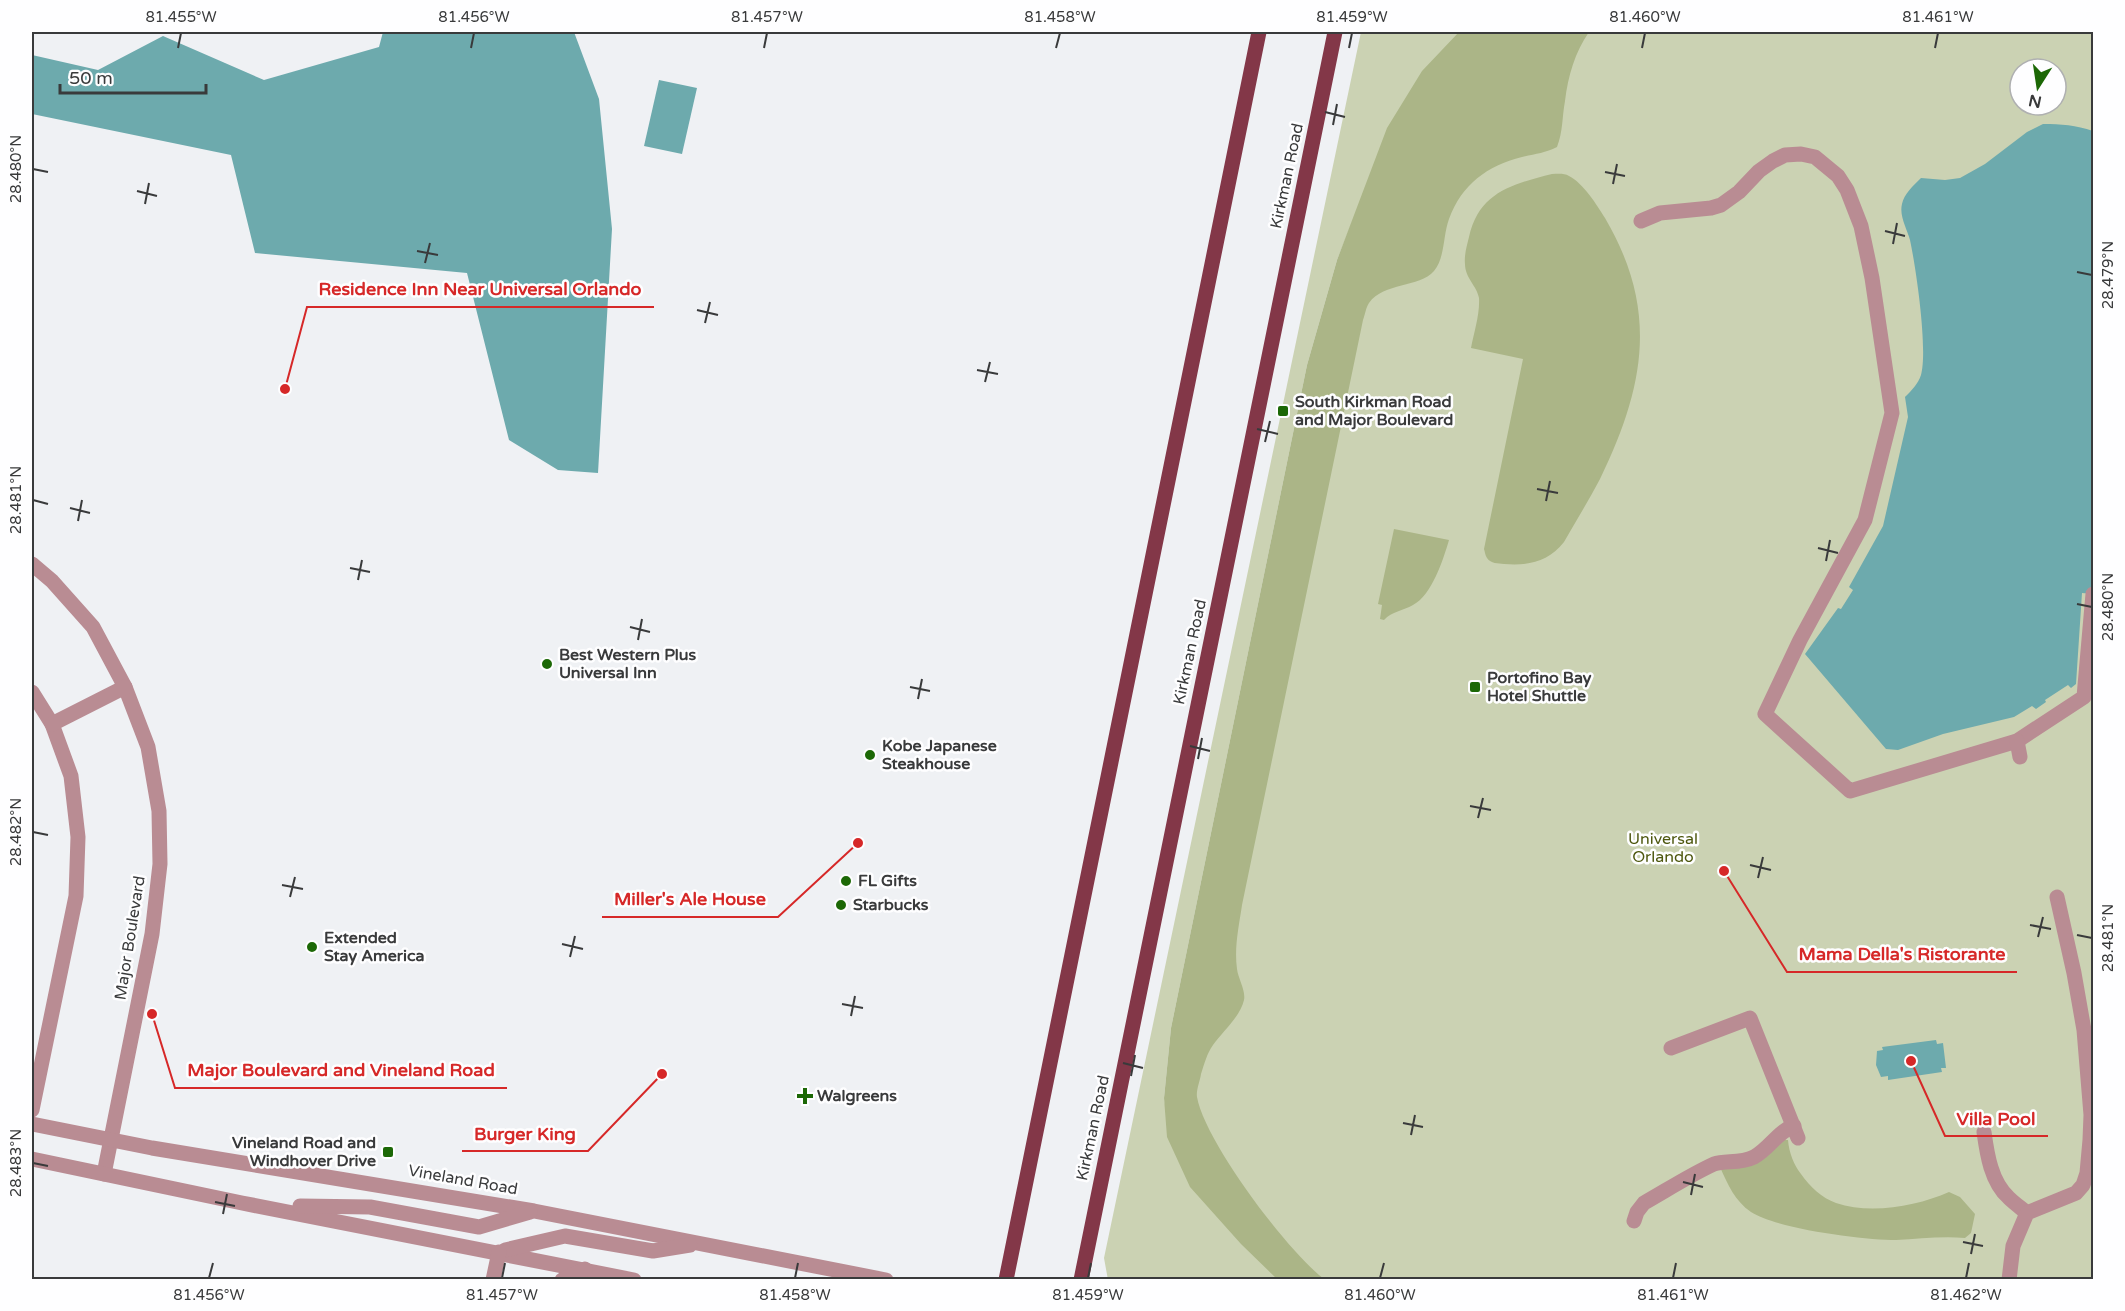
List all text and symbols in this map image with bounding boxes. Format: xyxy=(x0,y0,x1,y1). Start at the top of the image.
text: 81.455°W xyxy=(145,8,217,26)
text: 81.456°W xyxy=(438,8,510,26)
text: 81.457°W xyxy=(731,8,803,26)
text: 81.458°W xyxy=(1024,8,1096,26)
text: 81.459°W xyxy=(1316,8,1388,26)
text: 81.460°W xyxy=(1609,8,1681,26)
text: 81.461°W xyxy=(1902,8,1974,26)
scale bar xyxy=(60,57,206,95)
north arrow xyxy=(2008,57,2068,117)
text: 50 m xyxy=(69,67,113,89)
text: N xyxy=(2027,90,2043,112)
street label: Kirkman Road xyxy=(1266,121,1308,231)
text: 28.480°N xyxy=(7,135,25,203)
text: 28.479°N xyxy=(2099,241,2117,309)
callout: Residence Inn Near Universal Orlando xyxy=(307,271,654,307)
text: Residence Inn Near Universal Orlando xyxy=(318,278,642,300)
place label: South Kirkman Road and Major Boulevard xyxy=(1295,392,1453,430)
marker: South Kirkman Road and Major Boulevard xyxy=(1276,404,1290,418)
text: 28.481°N xyxy=(7,466,25,534)
text: 28.480°N xyxy=(2099,573,2117,641)
street label: Kirkman Road xyxy=(1169,597,1211,707)
place label: Best Western Plus Universal Inn xyxy=(559,645,697,683)
marker: Best Western Plus Universal Inn xyxy=(540,657,554,671)
place label: Portofino Bay Hotel Shuttle xyxy=(1487,668,1592,706)
marker: Portofino Bay Hotel Shuttle xyxy=(1468,680,1482,694)
place label: Kobe Japanese Steakhouse xyxy=(882,736,997,774)
marker: Kobe Japanese Steakhouse xyxy=(863,748,877,762)
text: 28.482°N xyxy=(7,798,25,866)
park label: Universal Orlando xyxy=(1628,829,1698,867)
place label: FL Gifts xyxy=(858,871,917,891)
marker: FL Gifts xyxy=(839,874,853,888)
street label: Major Boulevard xyxy=(110,875,150,1001)
callout: Miller's Ale House xyxy=(602,881,778,917)
text: Miller's Ale House xyxy=(614,888,766,910)
place label: Starbucks xyxy=(853,895,929,915)
marker: Starbucks xyxy=(834,898,848,912)
text: 28.481°N xyxy=(2099,904,2117,972)
place label: Extended Stay America xyxy=(324,928,424,966)
callout: Mama Della's Ristorante xyxy=(1787,936,2017,972)
marker: Extended Stay America xyxy=(305,940,319,954)
text: Mama Della's Ristorante xyxy=(1799,943,2005,965)
callout: Major Boulevard and Vineland Road xyxy=(175,1052,507,1088)
text: Major Boulevard and Vineland Road xyxy=(187,1059,495,1081)
street label: Kirkman Road xyxy=(1072,1073,1114,1183)
place label: Walgreens xyxy=(817,1086,897,1106)
marker: Walgreens xyxy=(798,1089,812,1103)
callout: Villa Pool xyxy=(1945,1100,2048,1136)
text: Villa Pool xyxy=(1957,1108,2035,1130)
callout: Burger King xyxy=(462,1115,588,1151)
text: Burger King xyxy=(474,1123,576,1145)
text: 28.483°N xyxy=(7,1129,25,1197)
place label: Vineland Road and Windhover Drive xyxy=(232,1133,376,1171)
marker: Vineland Road and Windhover Drive xyxy=(381,1145,395,1159)
street label: Vineland Road xyxy=(407,1161,519,1199)
text: 81.456°W xyxy=(173,1286,245,1304)
text: 81.457°W xyxy=(466,1286,538,1304)
text: 81.458°W xyxy=(759,1286,831,1304)
text: 81.459°W xyxy=(1052,1286,1124,1304)
text: 81.460°W xyxy=(1344,1286,1416,1304)
text: 81.461°W xyxy=(1637,1286,1709,1304)
text: 81.462°W xyxy=(1930,1286,2002,1304)

